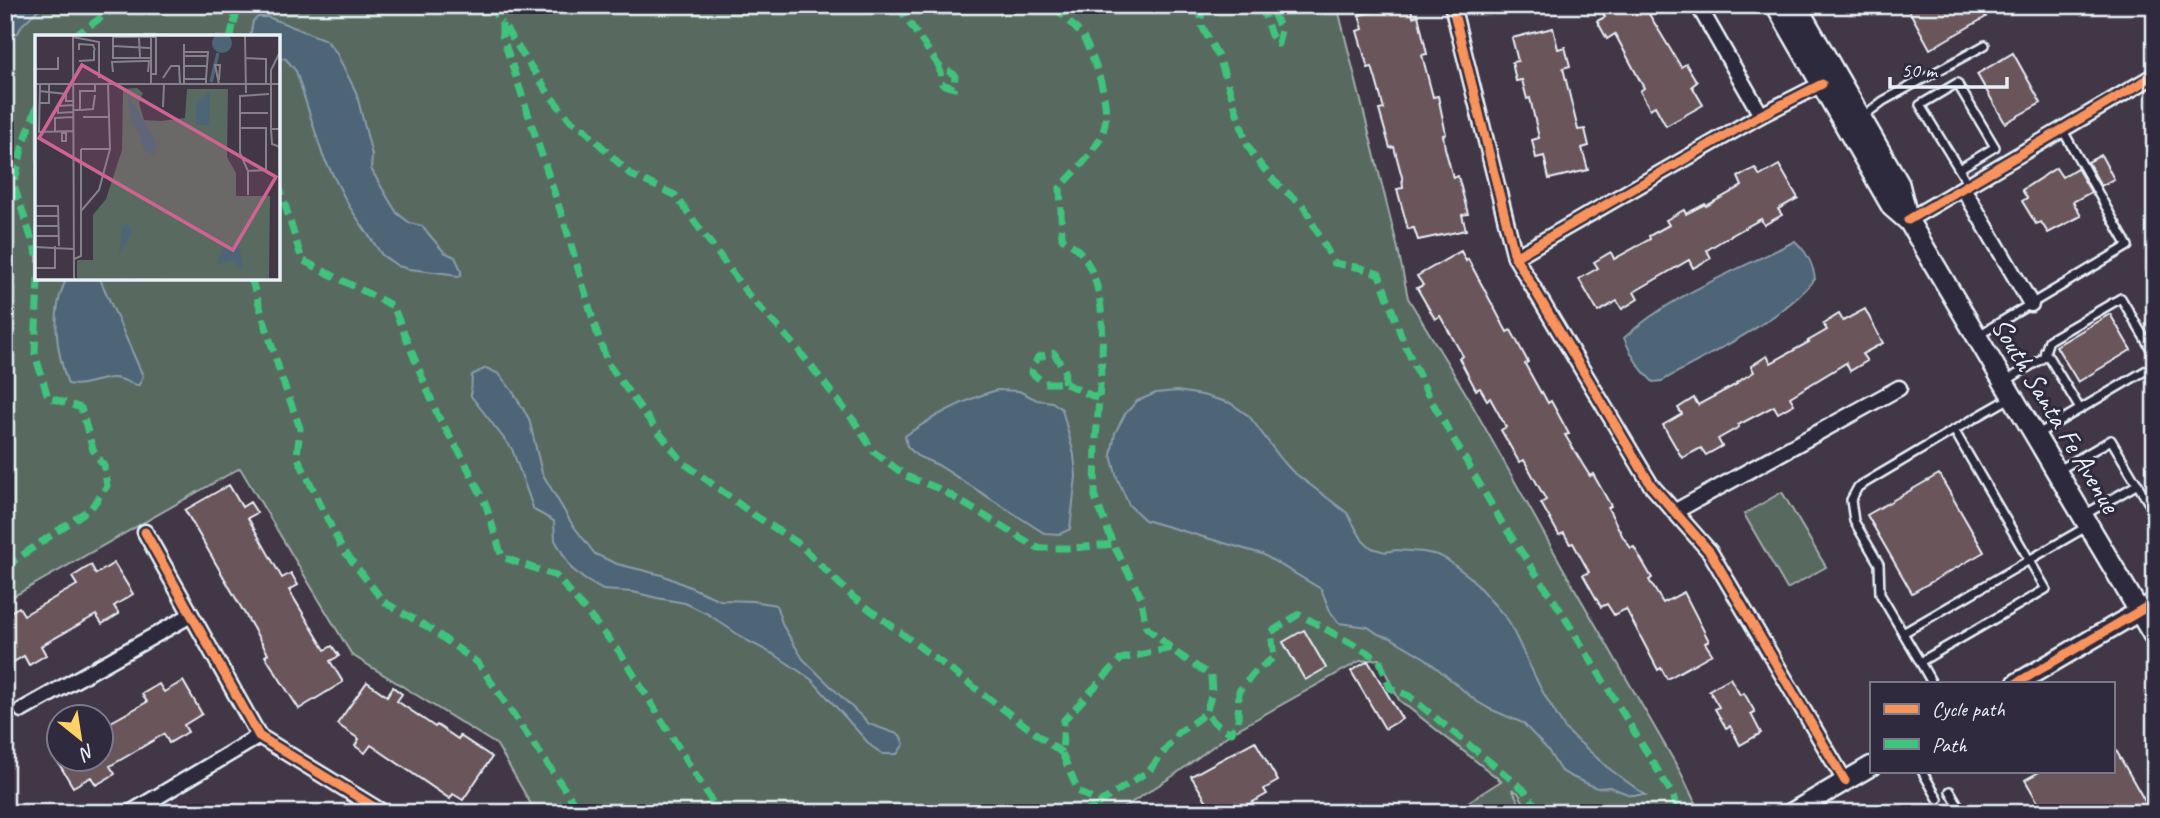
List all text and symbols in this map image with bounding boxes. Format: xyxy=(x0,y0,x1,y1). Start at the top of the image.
inset map xyxy=(35,35,280,280)
scale bar xyxy=(1890,46,2008,90)
text: 50 m xyxy=(1901,57,1939,83)
street label: South Santa Fe Avenue xyxy=(1984,311,2129,520)
legend xyxy=(1870,682,2114,772)
text: Cycle path xyxy=(1932,696,2005,722)
north arrow xyxy=(46,702,116,772)
text: Path xyxy=(1932,732,1968,758)
text: N xyxy=(74,739,99,767)

